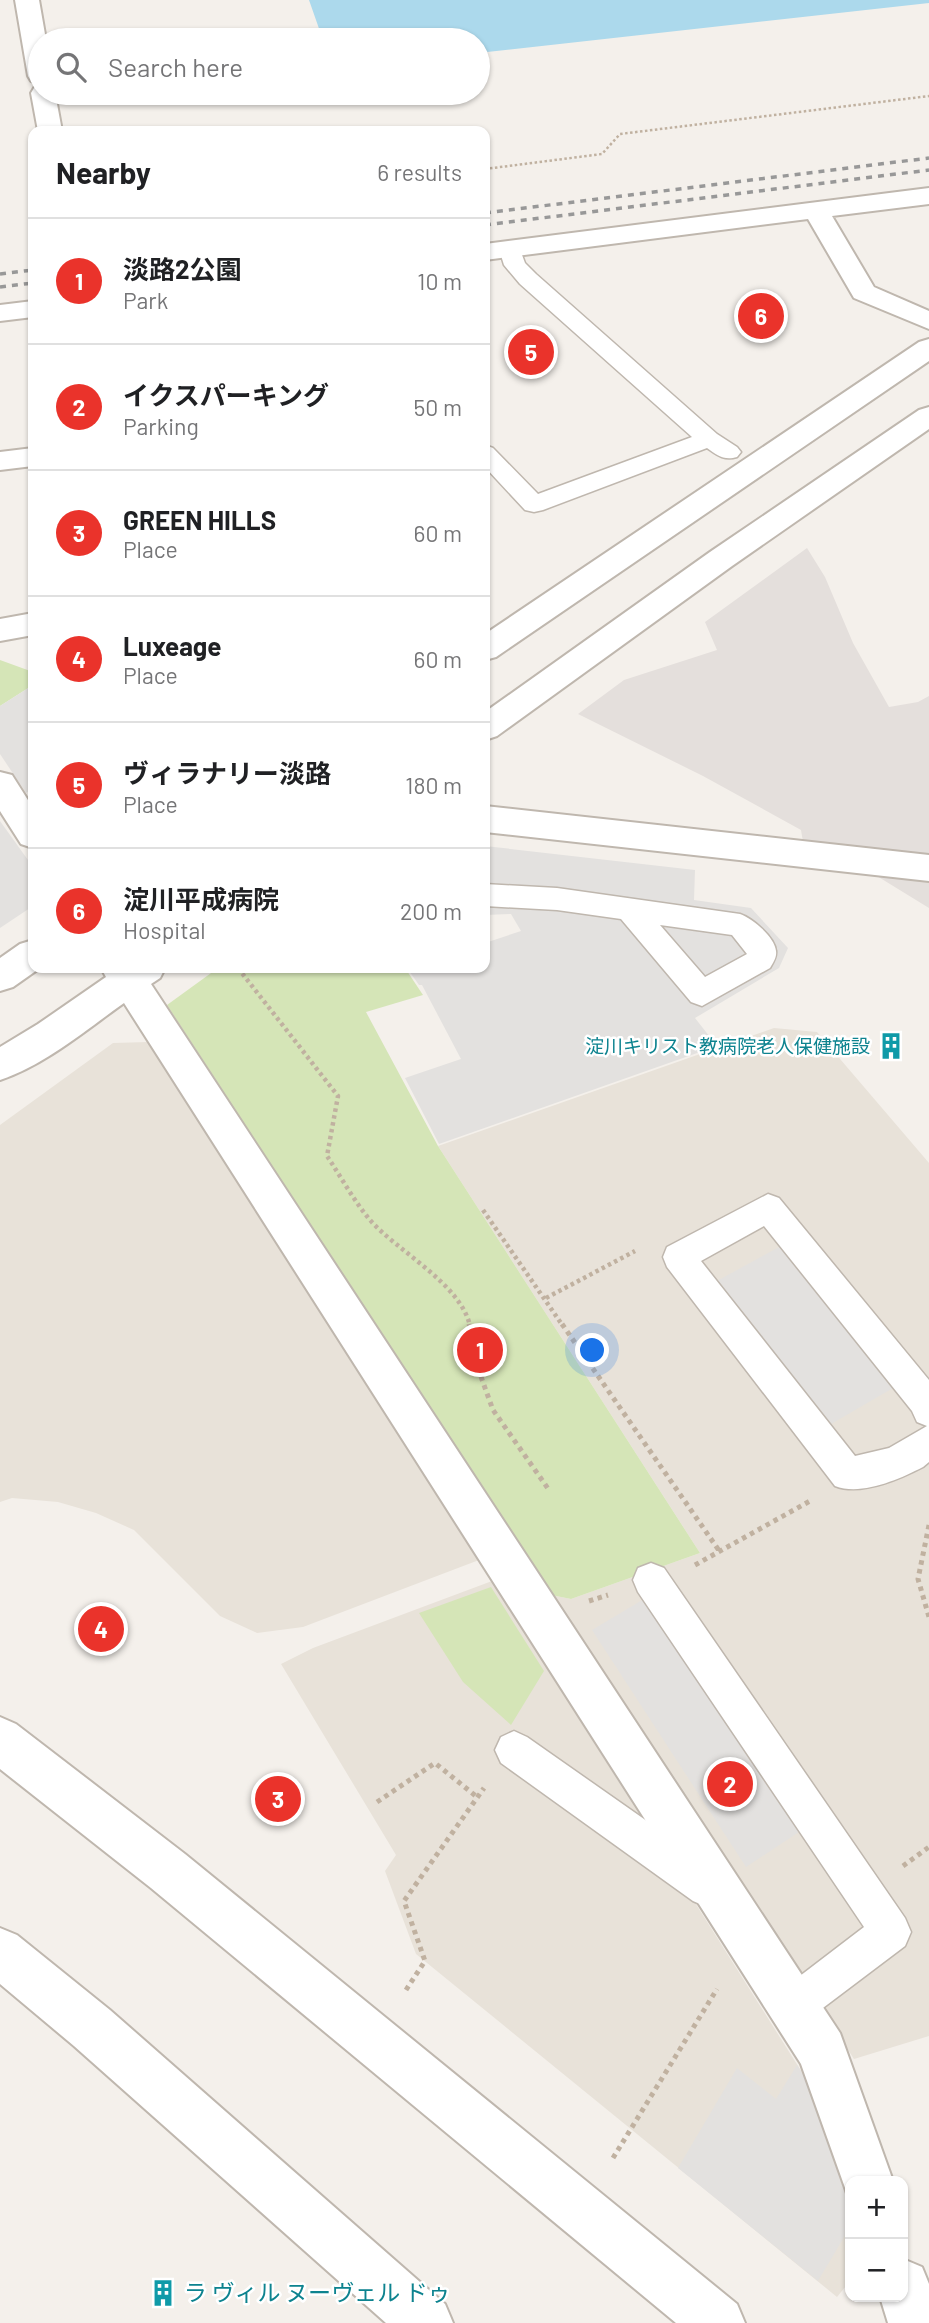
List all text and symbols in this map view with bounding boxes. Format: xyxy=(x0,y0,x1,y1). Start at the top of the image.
search box xyxy=(28,28,490,105)
icon: search xyxy=(52,48,90,86)
text: Search here xyxy=(108,51,243,82)
text: Nearby xyxy=(56,154,151,190)
text: 6 results xyxy=(377,158,462,186)
text: 淡路2公園 xyxy=(123,253,242,284)
text: 1 xyxy=(75,267,83,295)
text: 10 m xyxy=(417,267,462,295)
text: Park xyxy=(123,286,168,314)
pin: 6 xyxy=(738,290,784,342)
pin: 5 xyxy=(508,326,554,378)
text: イクスパーキング xyxy=(123,379,329,410)
text: 2 xyxy=(73,393,85,421)
text: 50 m xyxy=(414,393,462,421)
text: Parking xyxy=(123,412,199,440)
text: GREEN HILLS xyxy=(123,504,276,535)
text: 3 xyxy=(73,519,85,547)
text: 60 m xyxy=(414,519,462,547)
text: Place xyxy=(123,535,178,563)
text: Luxeage xyxy=(123,630,222,661)
text: 4 xyxy=(72,645,86,673)
text: 60 m xyxy=(414,645,462,673)
text: Place xyxy=(123,661,178,689)
text: ヴィラナリー淡路 xyxy=(123,757,331,788)
text: 5 xyxy=(73,771,85,799)
text: 180 m xyxy=(405,771,462,799)
text: Place xyxy=(123,790,178,818)
text: 淀川平成病院 xyxy=(123,883,279,914)
text: 6 xyxy=(73,897,85,925)
text: 200 m xyxy=(400,897,462,925)
text: Hospital xyxy=(123,916,206,944)
building icon: 淀川キリスト教病院老人保健施設 xyxy=(876,1031,906,1061)
place label: 淀川キリスト教病院老人保健施設 xyxy=(585,1034,870,1057)
pin: 1 xyxy=(457,1324,503,1376)
your location xyxy=(575,1333,609,1367)
pin: 4 xyxy=(78,1603,124,1655)
pin: 2 xyxy=(707,1758,753,1810)
pin: 3 xyxy=(255,1773,301,1825)
map controls xyxy=(845,2176,908,2302)
button: + xyxy=(845,2176,908,2239)
button: − xyxy=(845,2239,908,2302)
building icon: ラ ヴィル ヌーヴェル ドゥ xyxy=(148,2278,178,2308)
place label: ラ ヴィル ヌーヴェル ドゥ xyxy=(184,2278,451,2306)

